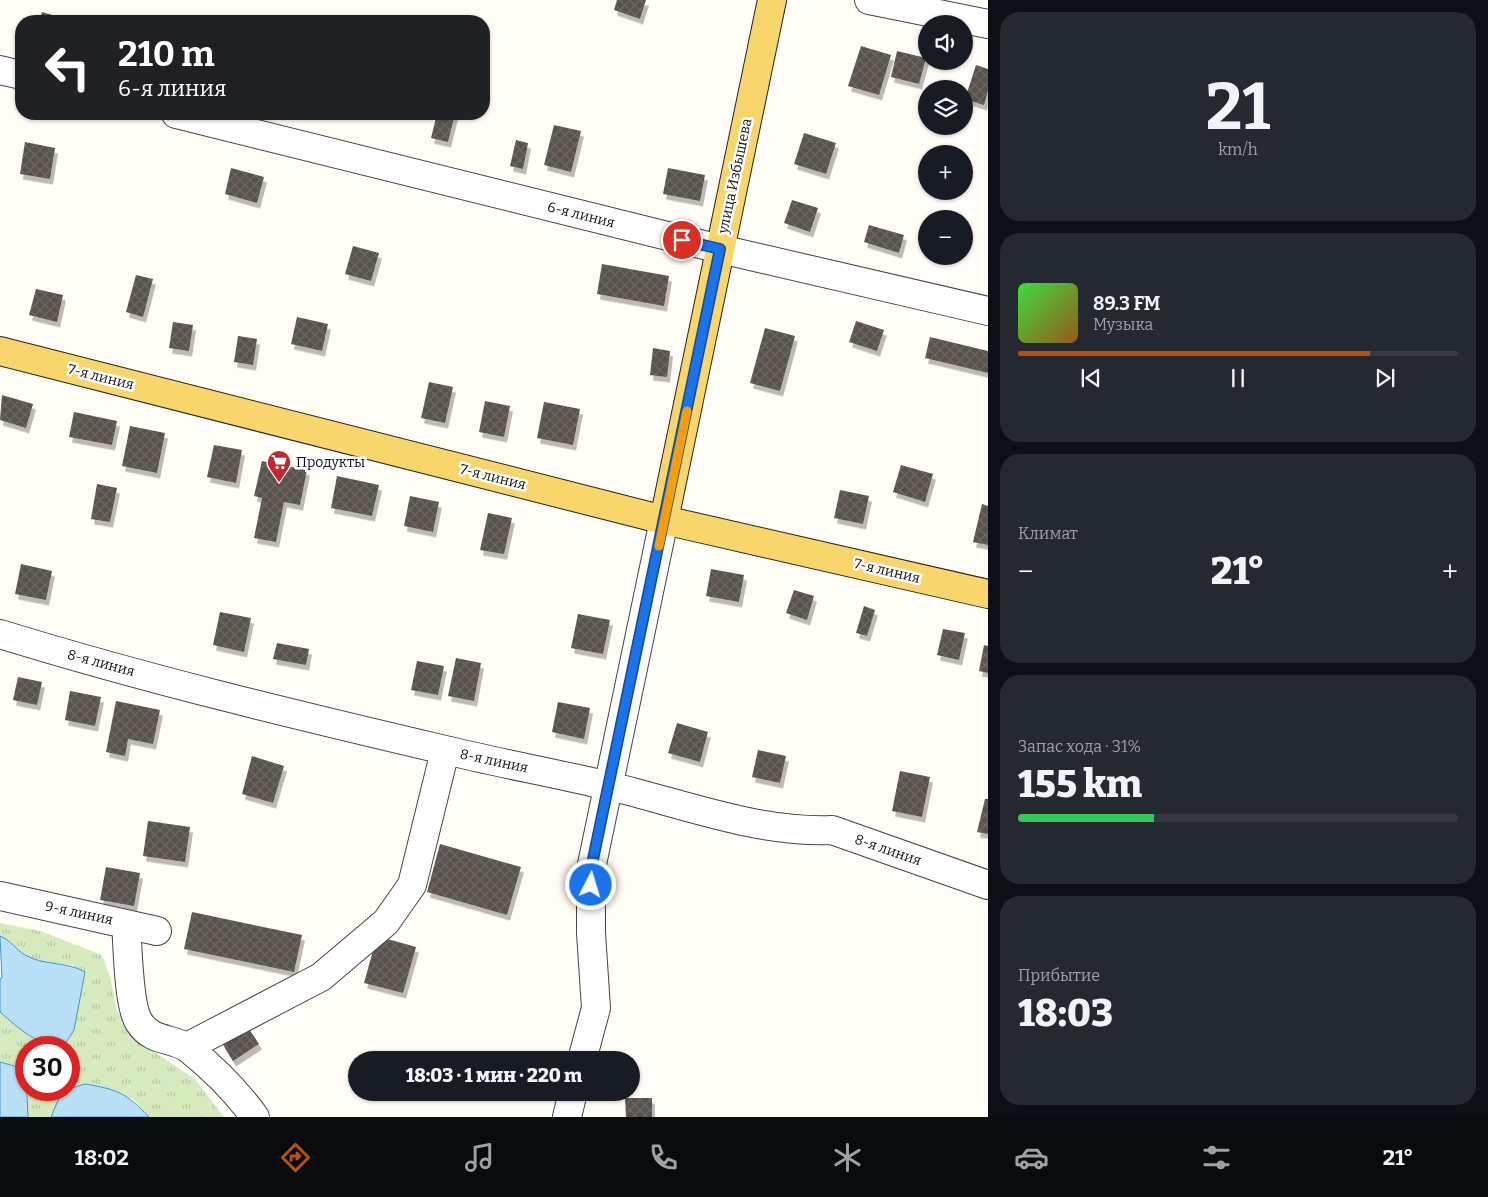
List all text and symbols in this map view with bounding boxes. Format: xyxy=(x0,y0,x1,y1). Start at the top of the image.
map controls xyxy=(918,15,973,265)
button: sound xyxy=(918,15,973,70)
text: 210 m xyxy=(118,33,215,75)
icon: left xyxy=(35,35,100,100)
text: 21 xyxy=(1206,68,1270,146)
text: 6-я линия xyxy=(118,75,226,102)
button: layers xyxy=(918,80,973,135)
street label: улица Избышева xyxy=(714,117,756,236)
text: km/h xyxy=(1218,140,1258,159)
button: + xyxy=(918,145,973,200)
street label: 6-я линия xyxy=(545,198,617,232)
button: − xyxy=(918,210,973,265)
pin xyxy=(661,219,703,261)
icon: arrive xyxy=(668,226,696,254)
text: 89.3 FM xyxy=(1093,292,1160,315)
text: Музыка xyxy=(1093,315,1153,334)
street label: 7-я линия xyxy=(66,361,136,393)
icon: previous xyxy=(1077,364,1105,392)
icon: pause xyxy=(1224,364,1252,392)
icon: next xyxy=(1371,364,1399,392)
supermarket icon: Продукты xyxy=(266,449,292,483)
place label: Продукты xyxy=(296,454,365,471)
street label: 7-я линия xyxy=(458,461,528,493)
text: Климат xyxy=(1018,524,1078,543)
text: 21° xyxy=(1211,548,1265,594)
street label: 7-я линия xyxy=(852,555,922,587)
text: − xyxy=(1018,555,1033,588)
text: + xyxy=(1442,555,1458,588)
street label: 8-я линия xyxy=(65,646,137,680)
text: Запас хода · 31% xyxy=(1018,737,1141,756)
street label: 8-я линия xyxy=(458,745,530,777)
text: 155 km xyxy=(1018,761,1142,807)
street label: 8-я линия xyxy=(853,831,924,869)
position arrow xyxy=(564,858,616,910)
street label: 9-я линия xyxy=(44,898,115,929)
text: Прибытие xyxy=(1018,966,1100,985)
text: 18:03 xyxy=(1018,990,1113,1036)
speed limit sign: 30 xyxy=(15,1036,80,1101)
text: 18:03 · 1 мин · 220 m xyxy=(406,1064,582,1087)
icon: directions xyxy=(278,1140,313,1175)
icon: music xyxy=(462,1140,497,1175)
icon: phone xyxy=(646,1140,681,1175)
icon: climate xyxy=(830,1140,865,1175)
icon: car xyxy=(1014,1140,1049,1175)
icon: filters xyxy=(1199,1140,1234,1175)
text: 18:02 xyxy=(75,1144,129,1171)
text: 21° xyxy=(1383,1144,1413,1171)

